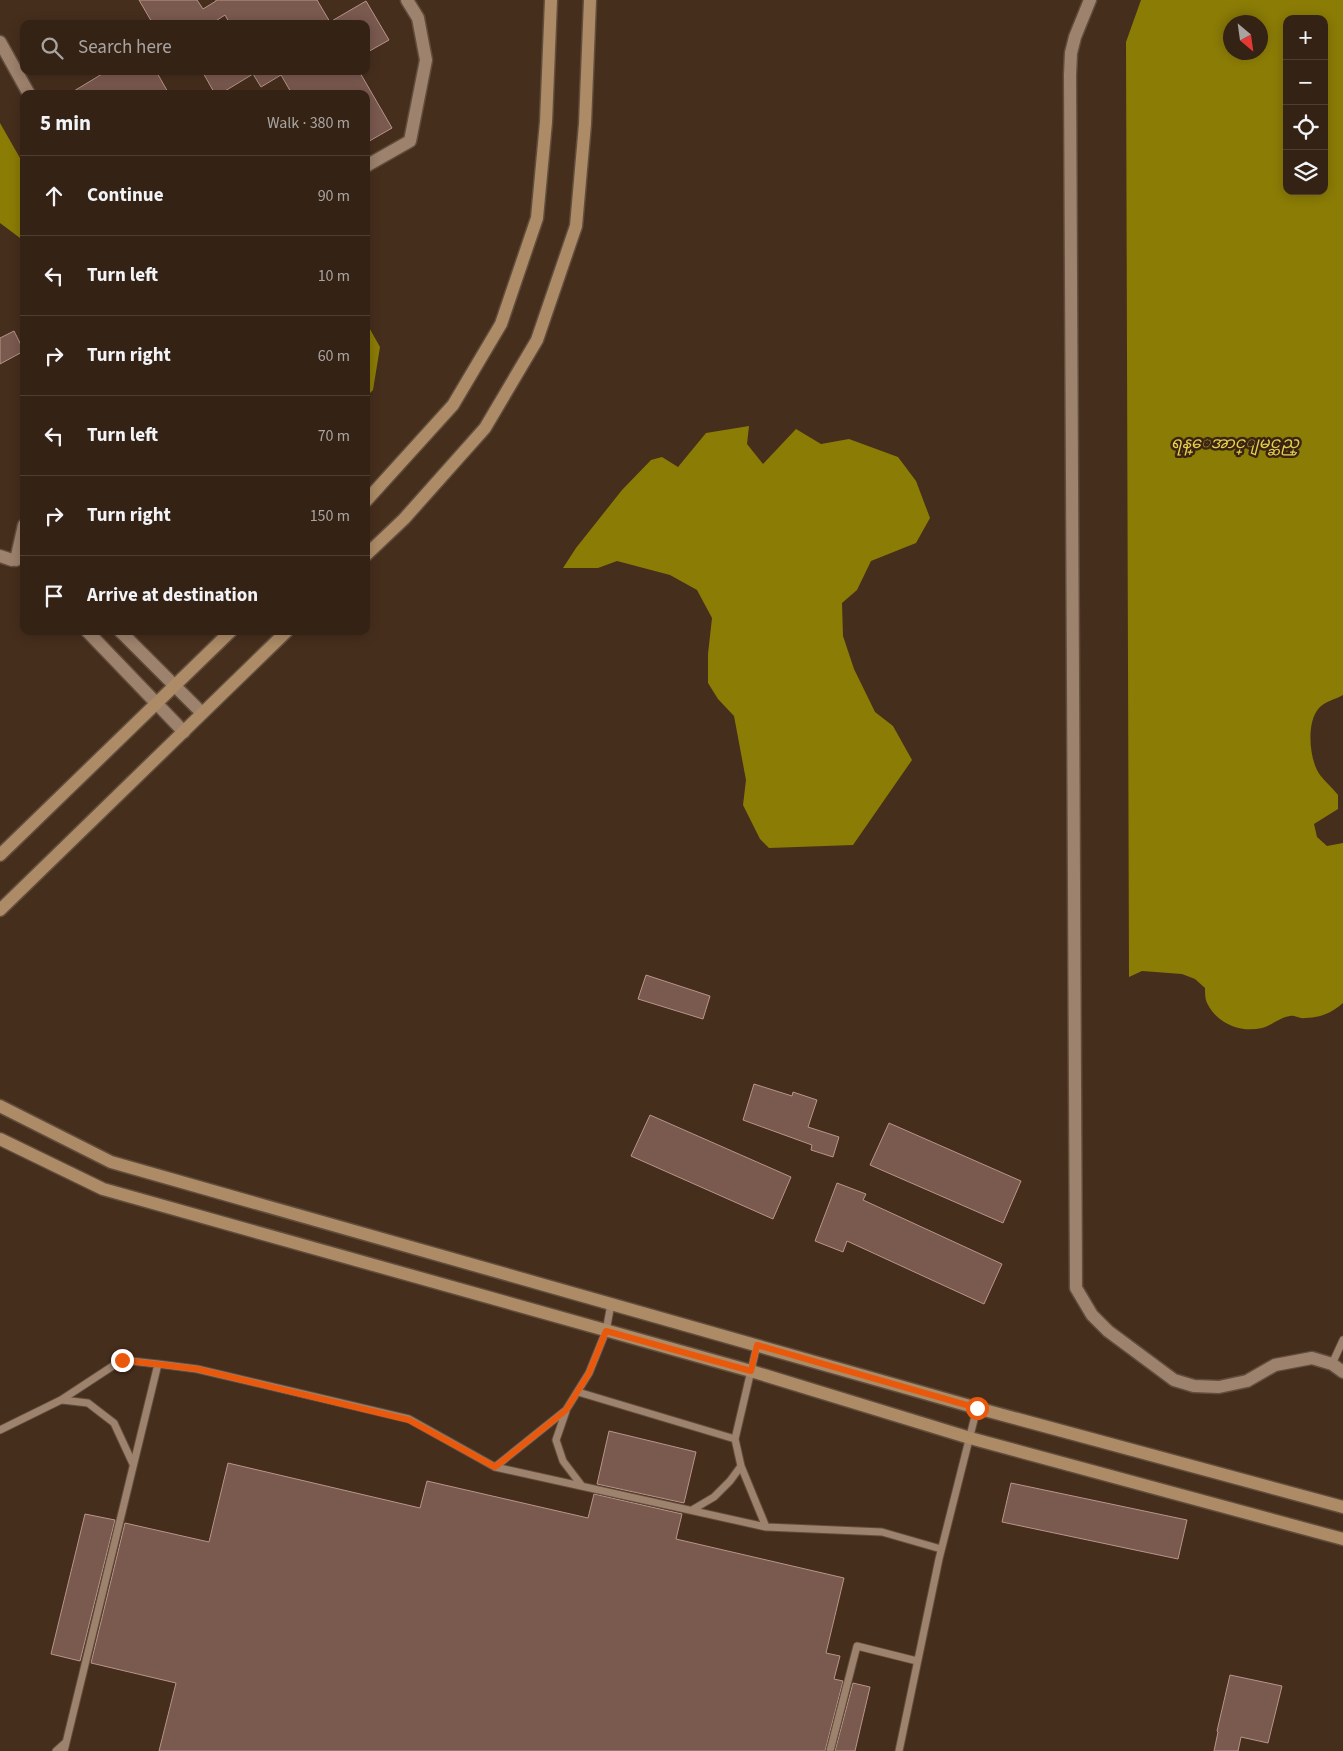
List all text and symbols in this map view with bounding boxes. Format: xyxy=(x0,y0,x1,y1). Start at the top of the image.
north arrow xyxy=(1223,15,1268,60)
map controls xyxy=(1283,15,1328,195)
button: + xyxy=(1283,15,1328,60)
search box xyxy=(20,20,370,75)
icon: search xyxy=(38,34,66,62)
text: Search here xyxy=(78,34,172,61)
button: − xyxy=(1283,60,1328,105)
button: locate xyxy=(1283,105,1328,150)
text: 5 min xyxy=(40,108,91,138)
text: Walk · 380 m xyxy=(267,112,350,134)
button: layers xyxy=(1283,150,1328,195)
icon: ahead xyxy=(40,182,68,210)
text: Continue xyxy=(87,182,164,209)
text: 90 m xyxy=(318,185,350,207)
icon: left xyxy=(40,262,68,290)
text: Turn left xyxy=(87,262,158,289)
text: 10 m xyxy=(318,265,350,287)
icon: right xyxy=(40,342,68,370)
text: Turn right xyxy=(87,342,171,369)
text: 60 m xyxy=(318,345,350,367)
icon: left xyxy=(40,422,68,450)
text: Turn left xyxy=(87,422,158,449)
text: 70 m xyxy=(318,425,350,447)
water label: ရန္ေအာင္ျမင္ဆည္ xyxy=(1171,432,1300,456)
icon: right xyxy=(40,502,68,530)
text: Turn right xyxy=(87,502,171,529)
text: 150 m xyxy=(310,505,350,527)
icon: arrive xyxy=(40,582,68,610)
text: Arrive at destination xyxy=(87,582,258,609)
route end xyxy=(111,1349,134,1372)
route start xyxy=(966,1397,989,1420)

